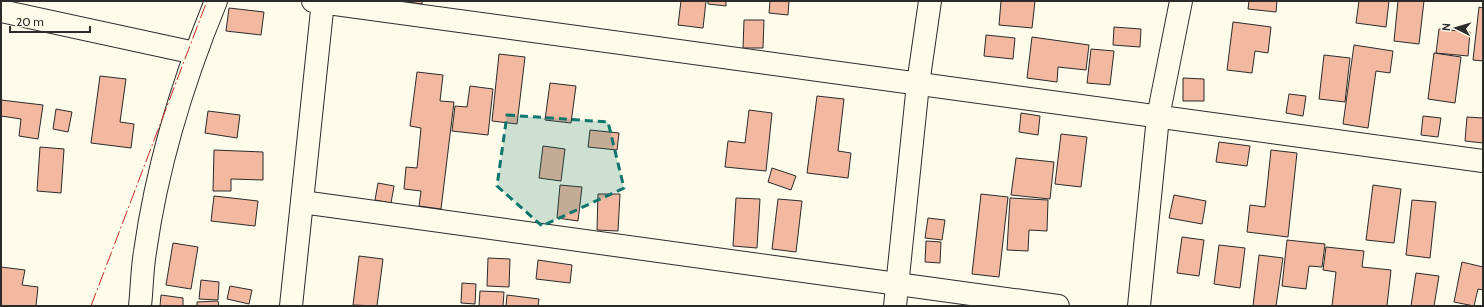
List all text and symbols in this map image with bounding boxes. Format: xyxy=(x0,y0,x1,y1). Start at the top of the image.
scale bar xyxy=(10,8,90,34)
north arrow xyxy=(1436,8,1476,48)
text: 20 m xyxy=(16,14,44,29)
text: N xyxy=(1439,23,1453,32)

